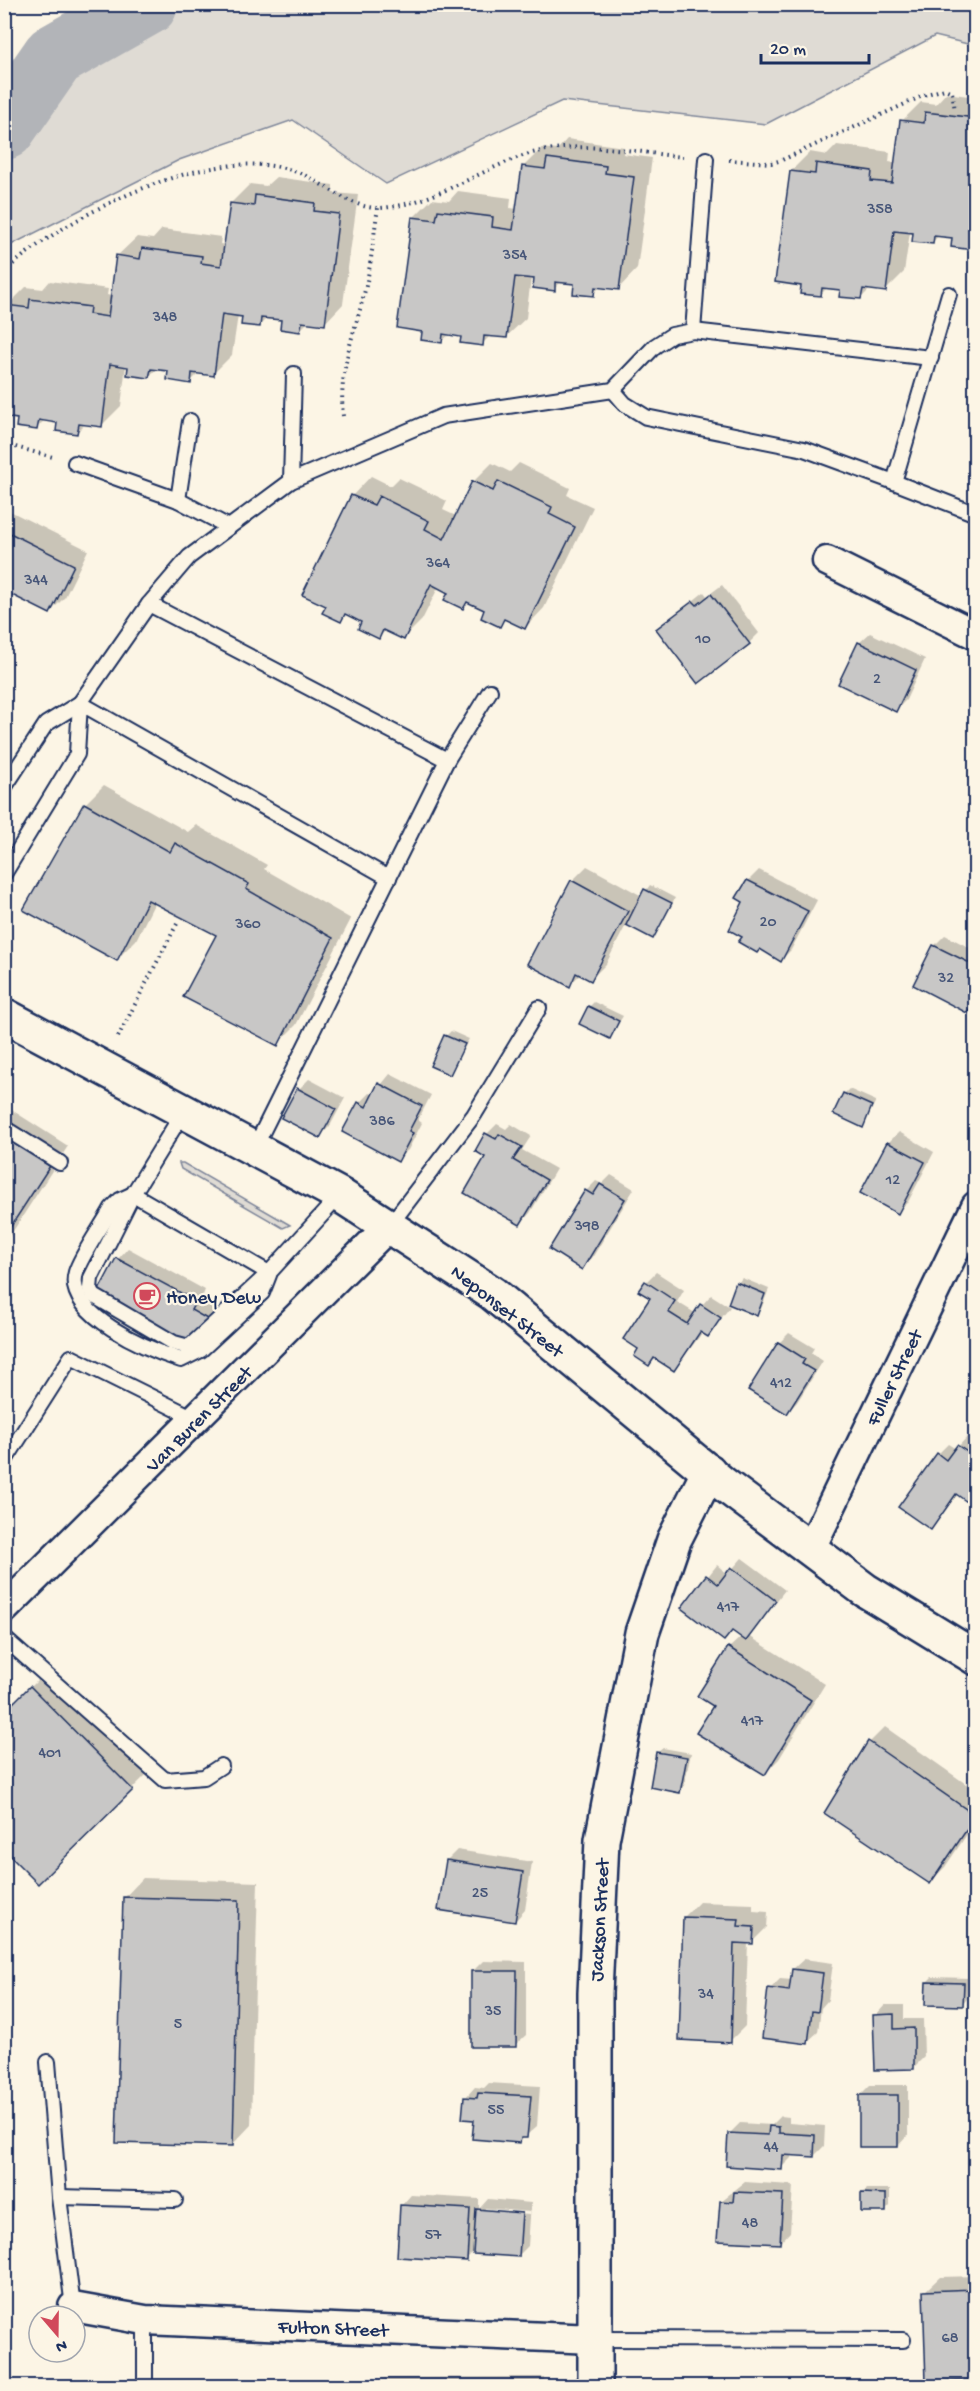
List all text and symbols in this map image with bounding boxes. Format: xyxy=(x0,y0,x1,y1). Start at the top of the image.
scale bar xyxy=(761,27,869,65)
text: 20 m xyxy=(770,40,806,61)
house number: 358 xyxy=(866,201,893,220)
house number: 354 xyxy=(502,247,528,266)
house number: 348 xyxy=(152,309,178,328)
house number: 364 xyxy=(425,555,450,574)
house number: 344 xyxy=(23,572,48,591)
house number: 10 xyxy=(694,631,711,650)
house number: 2 xyxy=(873,671,881,690)
house number: 20 xyxy=(760,914,776,933)
house number: 360 xyxy=(234,916,261,935)
house number: 32 xyxy=(937,970,954,989)
house number: 386 xyxy=(368,1113,395,1132)
house number: 12 xyxy=(885,1172,900,1191)
house number: 398 xyxy=(573,1218,600,1237)
street label: Neponset Street xyxy=(445,1262,568,1365)
cafe icon: Honey Dew xyxy=(132,1281,162,1311)
place label: Honey Dew xyxy=(166,1288,262,1311)
street label: Fuller Street xyxy=(863,1325,930,1431)
street label: Van Buren Street xyxy=(142,1361,260,1479)
house number: 412 xyxy=(770,1375,792,1394)
house number: 417 xyxy=(717,1599,740,1618)
house number: 417 xyxy=(741,1713,764,1732)
house number: 401 xyxy=(38,1745,62,1764)
street label: Jackson Street xyxy=(587,1856,616,1982)
house number: 25 xyxy=(472,1885,488,1904)
house number: 34 xyxy=(697,1986,714,2005)
house number: 35 xyxy=(484,2003,501,2022)
house number: 5 xyxy=(174,2016,182,2035)
house number: 55 xyxy=(488,2102,504,2121)
house number: 44 xyxy=(763,2139,779,2158)
house number: 48 xyxy=(742,2215,758,2234)
house number: 57 xyxy=(425,2227,442,2246)
north arrow xyxy=(27,2304,87,2364)
street label: Fulton Street xyxy=(276,2317,390,2344)
house number: 68 xyxy=(942,2330,959,2349)
text: N xyxy=(52,2334,69,2356)

